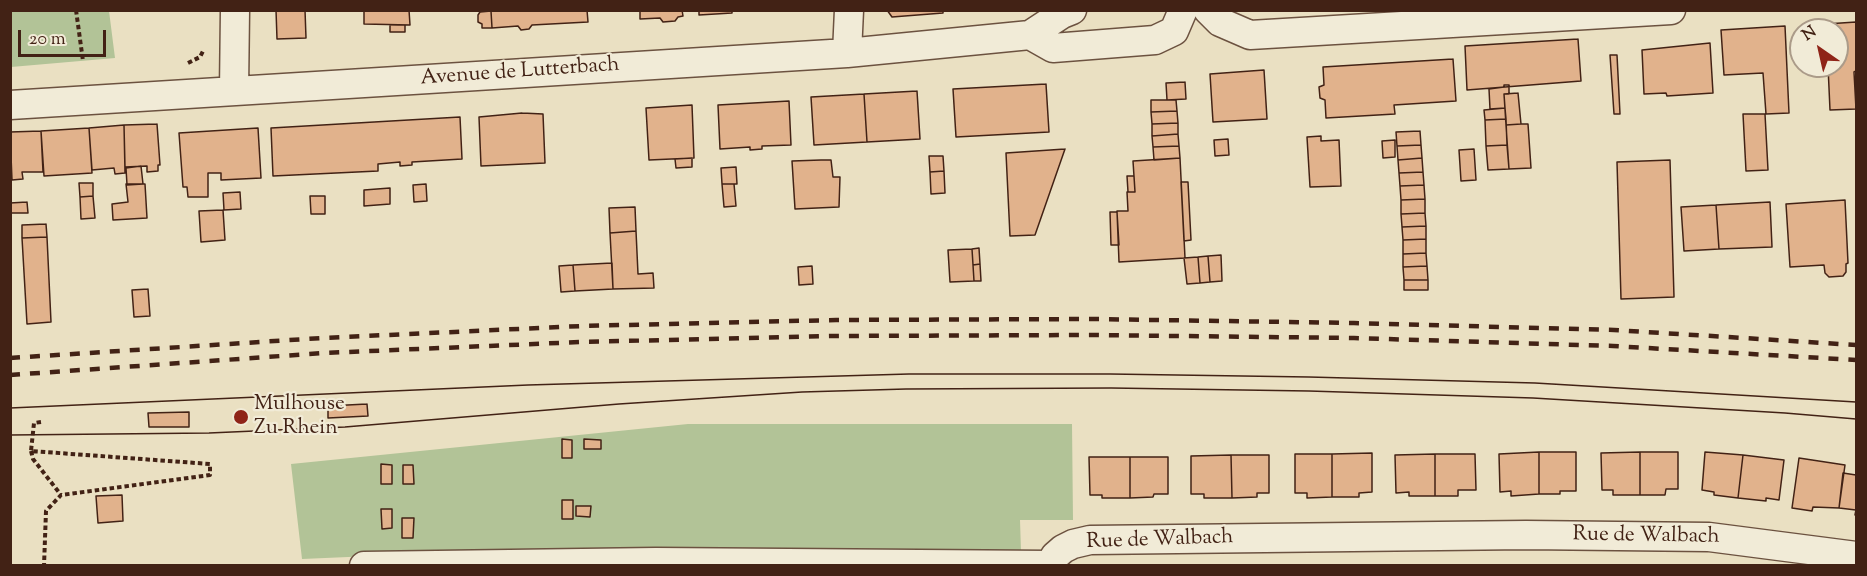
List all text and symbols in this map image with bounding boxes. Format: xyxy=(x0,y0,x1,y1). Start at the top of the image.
scale bar xyxy=(21,18,110,56)
north arrow xyxy=(1789,18,1849,78)
text: N xyxy=(1798,21,1822,47)
text: 20 m xyxy=(29,27,66,53)
street label: Avenue de Lutterbach xyxy=(420,53,620,93)
place label: Mulhouse Zu Rhein xyxy=(254,392,345,442)
marker: Mulhouse Zu Rhein xyxy=(232,408,250,426)
street label: Rue de Walbach xyxy=(1572,523,1720,551)
street label: Rue de Walbach xyxy=(1086,526,1234,556)

